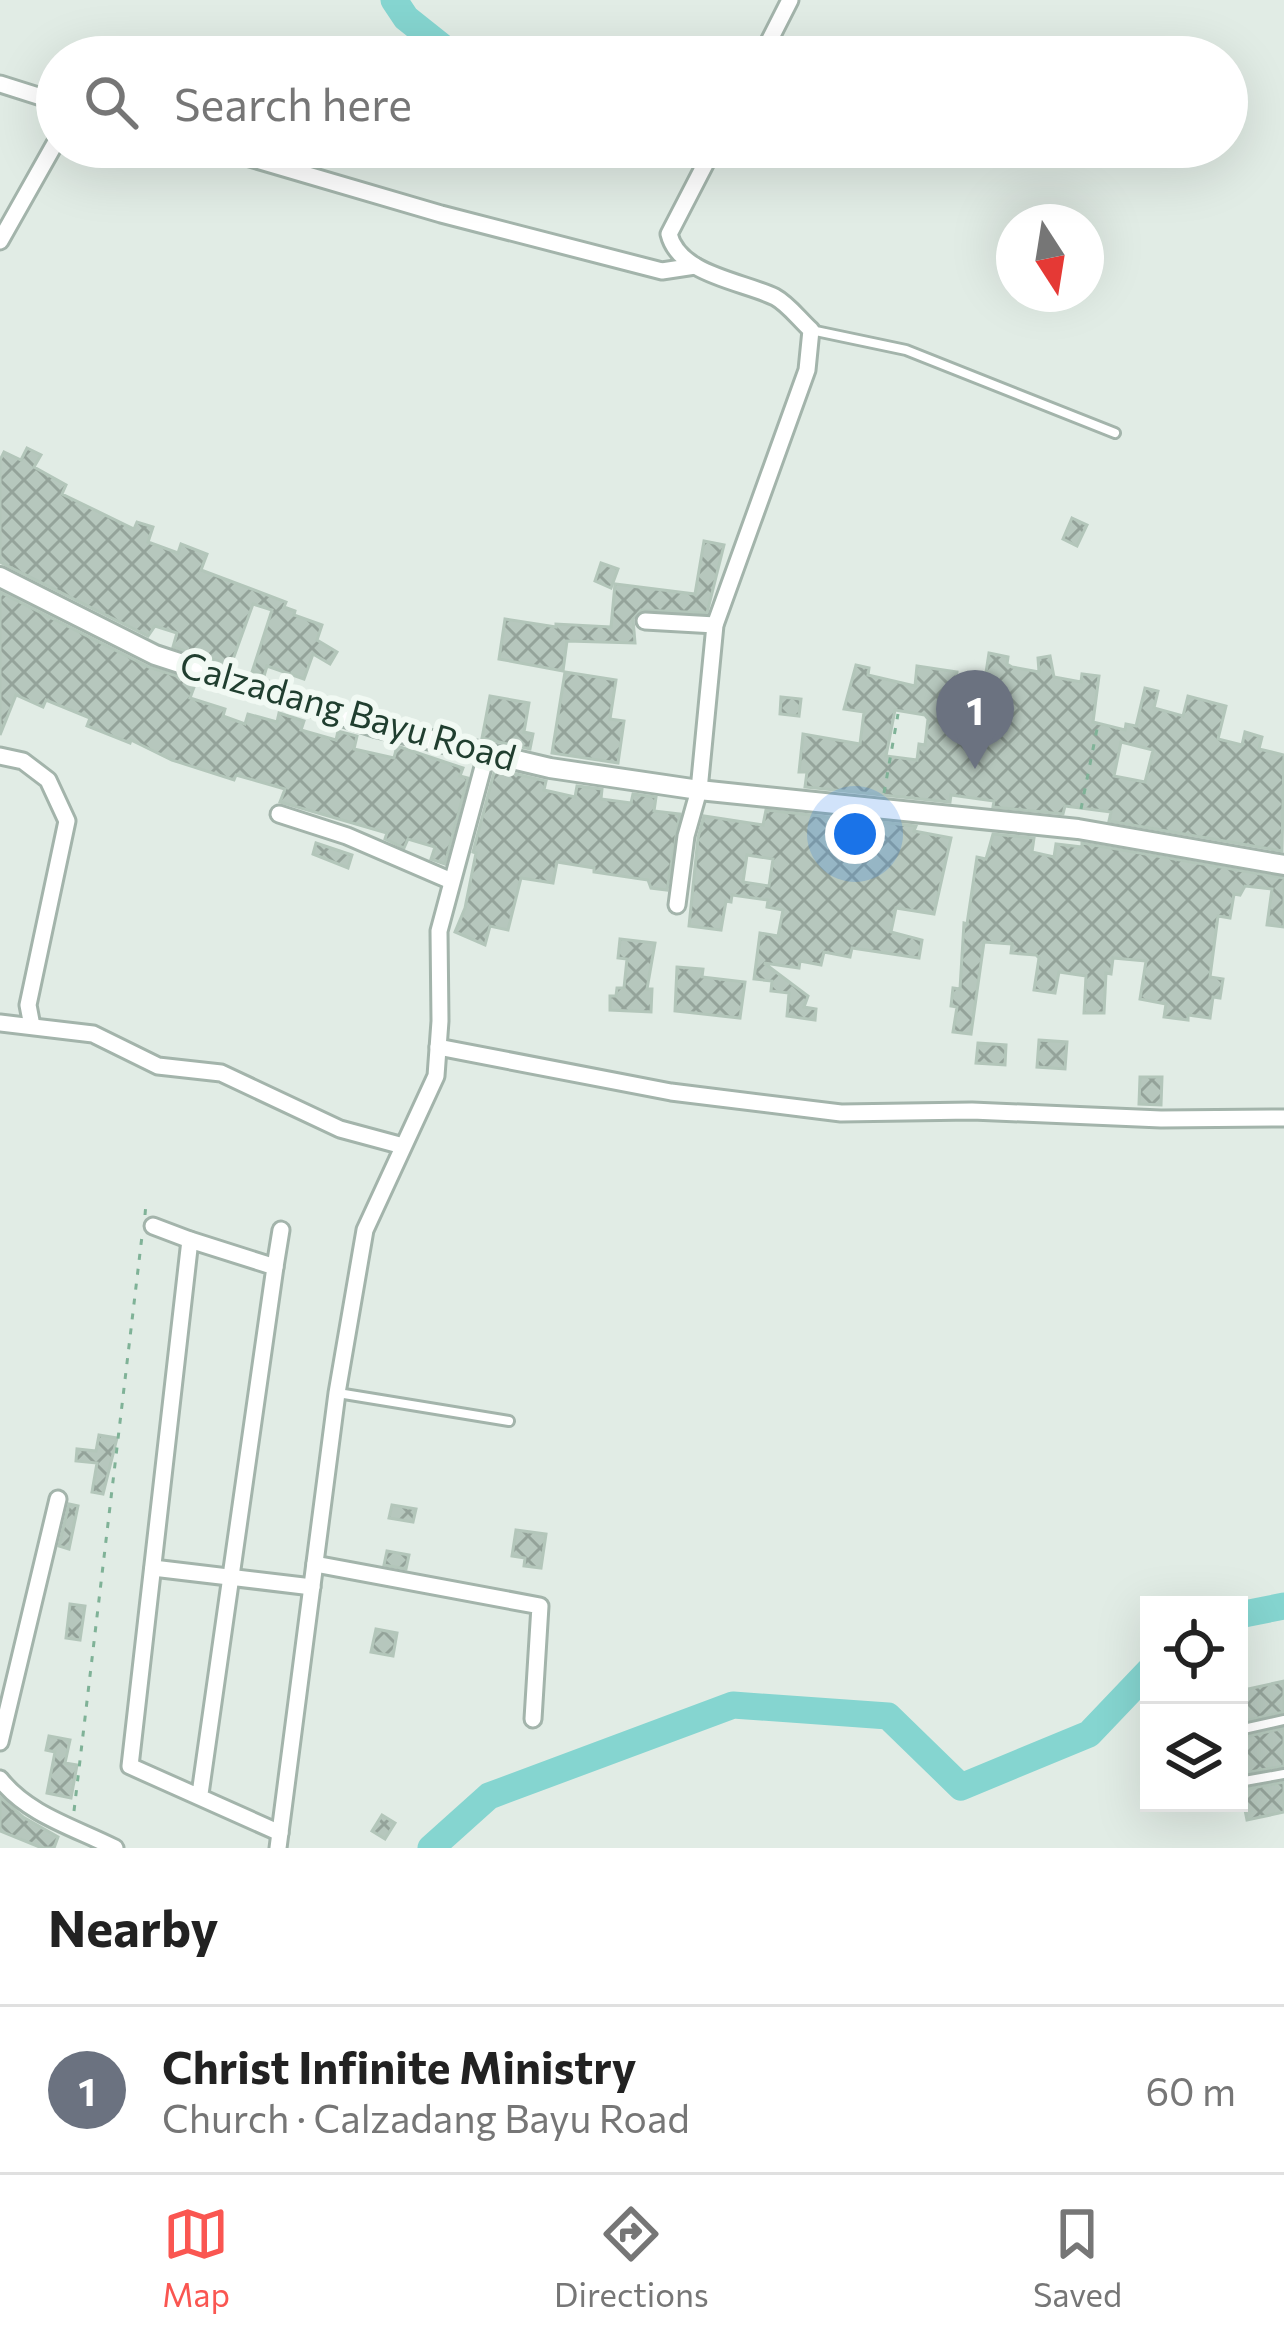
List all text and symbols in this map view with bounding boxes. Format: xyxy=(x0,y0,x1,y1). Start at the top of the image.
search box xyxy=(36,36,1248,168)
icon: search xyxy=(78,69,144,135)
text: Search here xyxy=(174,75,412,130)
north arrow xyxy=(996,204,1104,312)
street label: Calzadang Bayu Road xyxy=(176,640,522,778)
pin: 1 xyxy=(936,670,1014,769)
your location xyxy=(825,804,885,864)
map controls xyxy=(1140,1596,1248,1812)
button: locate xyxy=(1140,1596,1248,1704)
button: layers xyxy=(1140,1704,1248,1812)
text: Nearby xyxy=(48,1895,218,1958)
text: Christ Infinite Ministry xyxy=(162,2038,636,2093)
text: 1 xyxy=(78,2066,96,2114)
text: 60 m xyxy=(1145,2066,1236,2114)
text: Church · Calzadang Bayu Road xyxy=(162,2093,690,2141)
tab: Map xyxy=(162,2201,230,2314)
tab: Directions xyxy=(554,2201,709,2314)
tab: Saved xyxy=(1033,2201,1122,2314)

